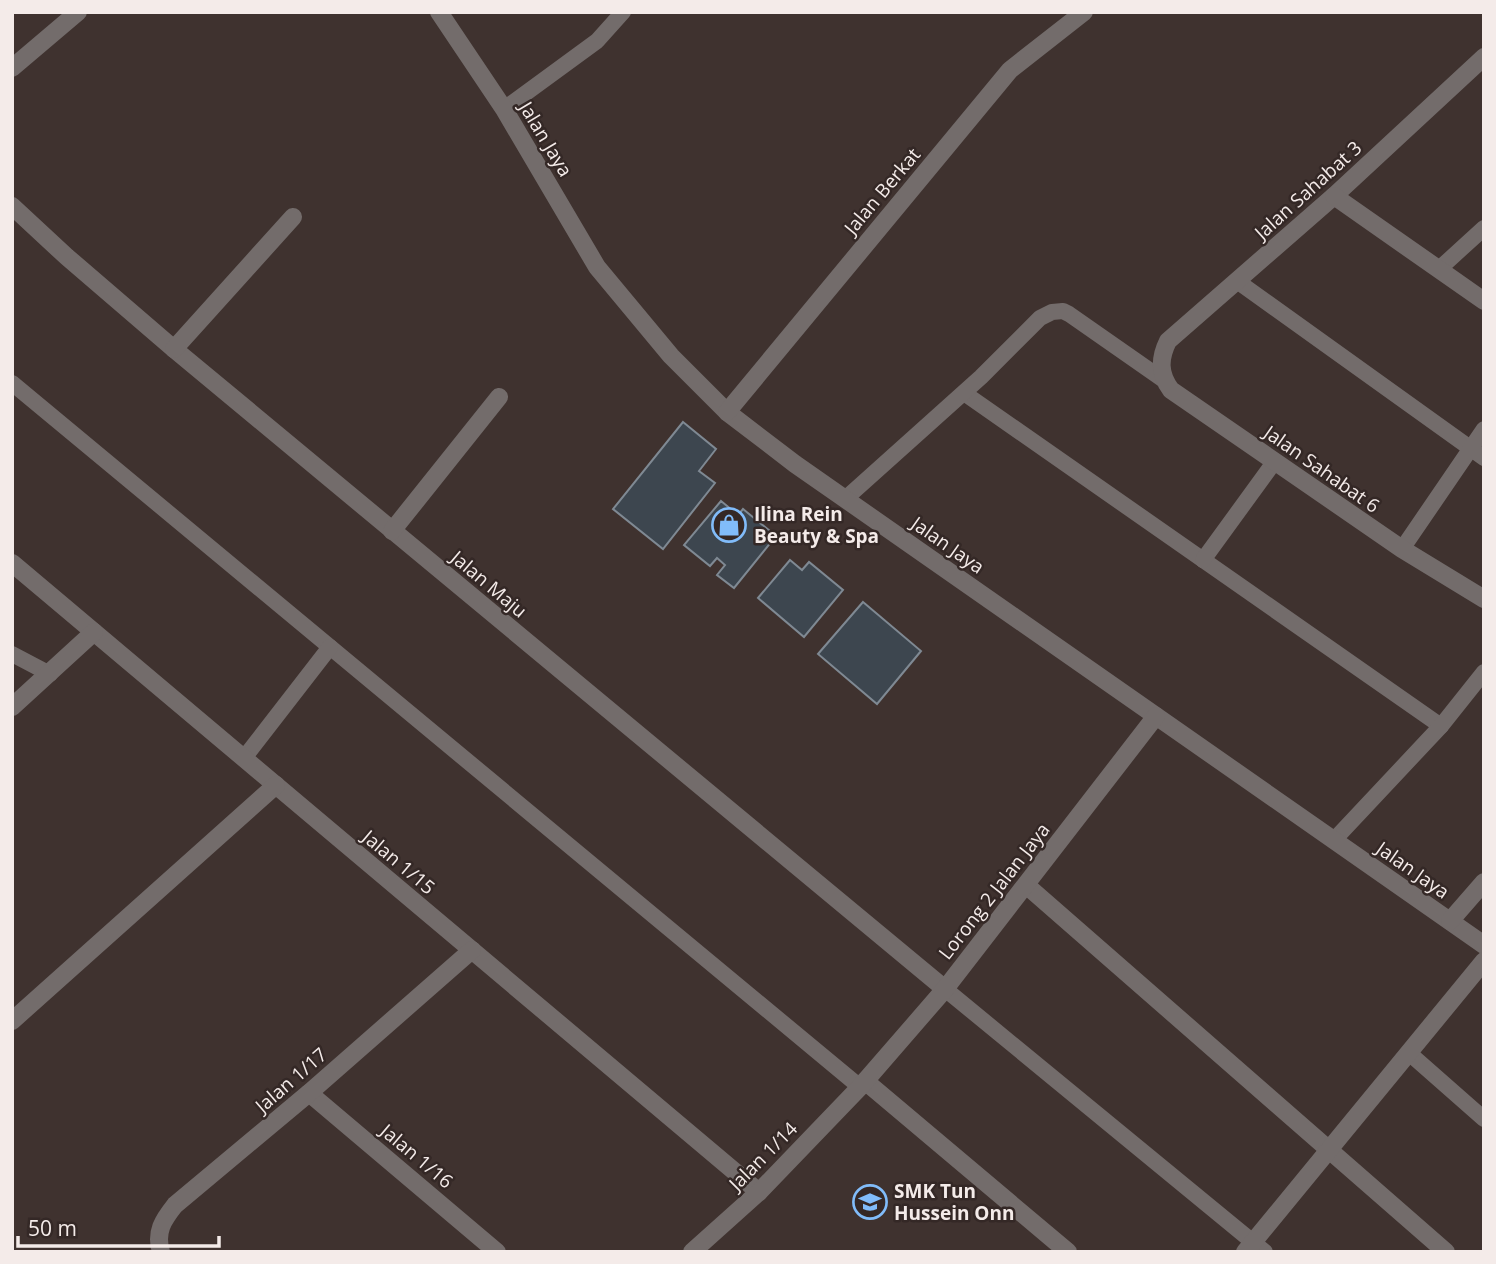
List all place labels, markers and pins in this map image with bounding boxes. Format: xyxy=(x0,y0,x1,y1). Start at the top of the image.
place label: Ilina Rein Beauty & Spa xyxy=(754,501,879,549)
shop icon: Ilina Rein Beauty & Spa xyxy=(710,506,748,544)
place label: SMK Tun Hussein Onn xyxy=(894,1178,1014,1226)
school or university icon: SMK Tun Hussein Onn xyxy=(851,1183,889,1221)

